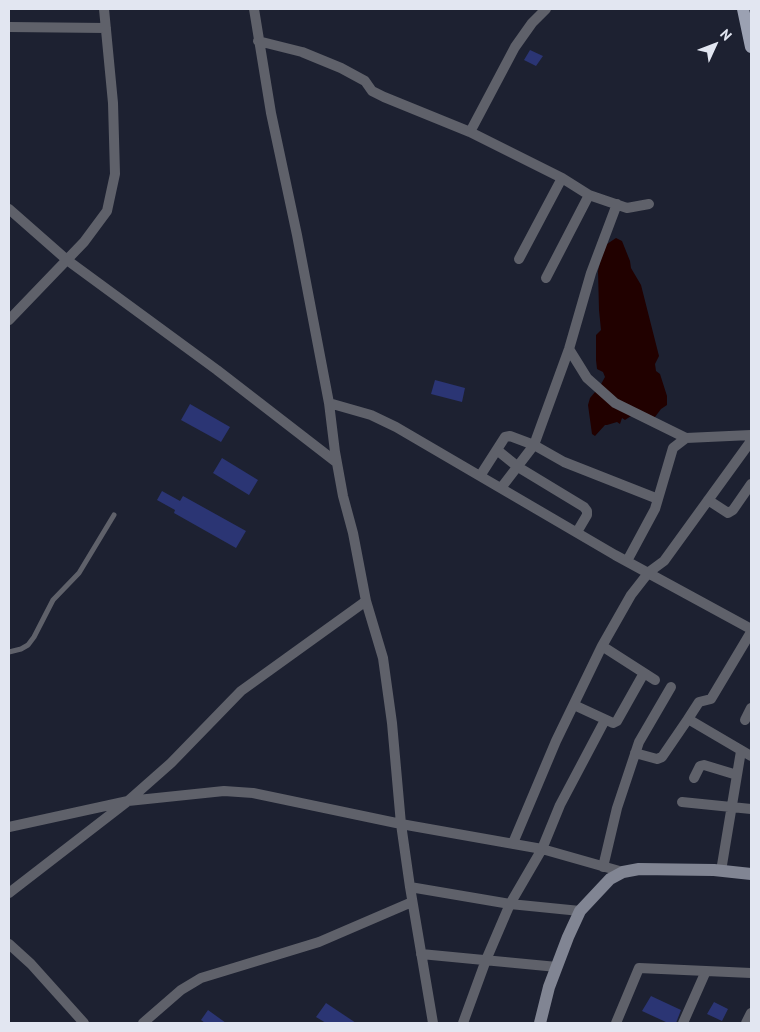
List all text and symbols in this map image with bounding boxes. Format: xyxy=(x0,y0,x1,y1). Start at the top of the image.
north arrow xyxy=(690,20,740,70)
text: N xyxy=(716,25,736,44)

